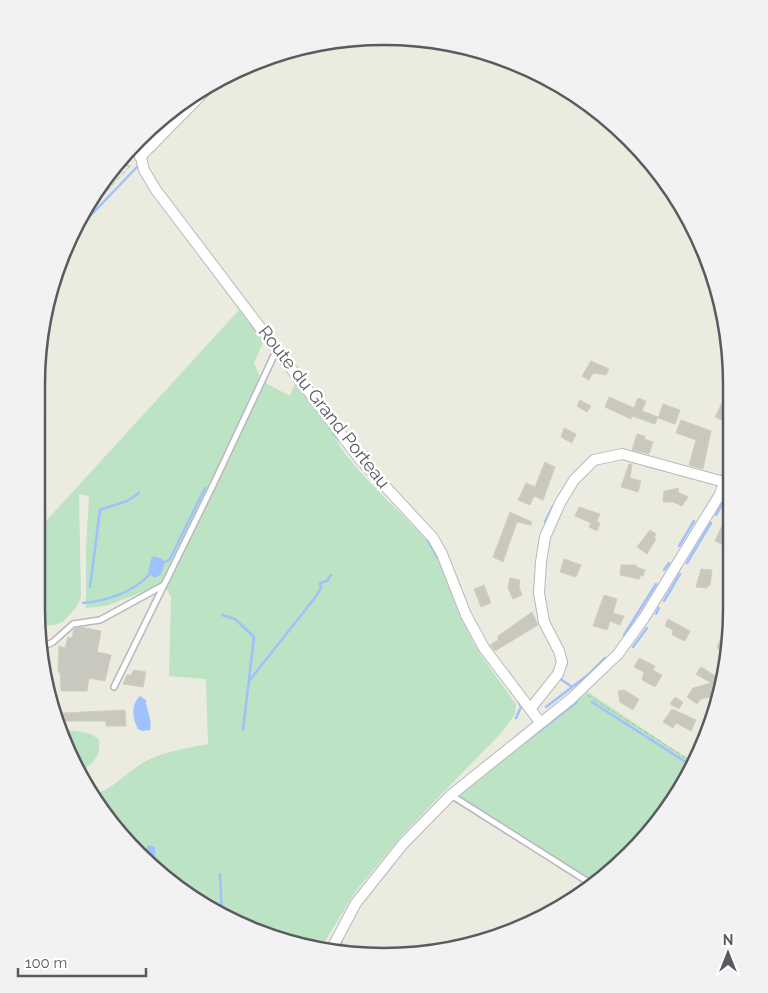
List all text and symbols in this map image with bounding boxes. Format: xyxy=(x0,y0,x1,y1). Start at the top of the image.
street label: Route du Grand Porteau xyxy=(254,321,394,492)
north arrow xyxy=(703,928,753,978)
text: N xyxy=(723,932,733,948)
scale bar xyxy=(18,946,145,978)
text: 100 m xyxy=(25,954,67,972)

